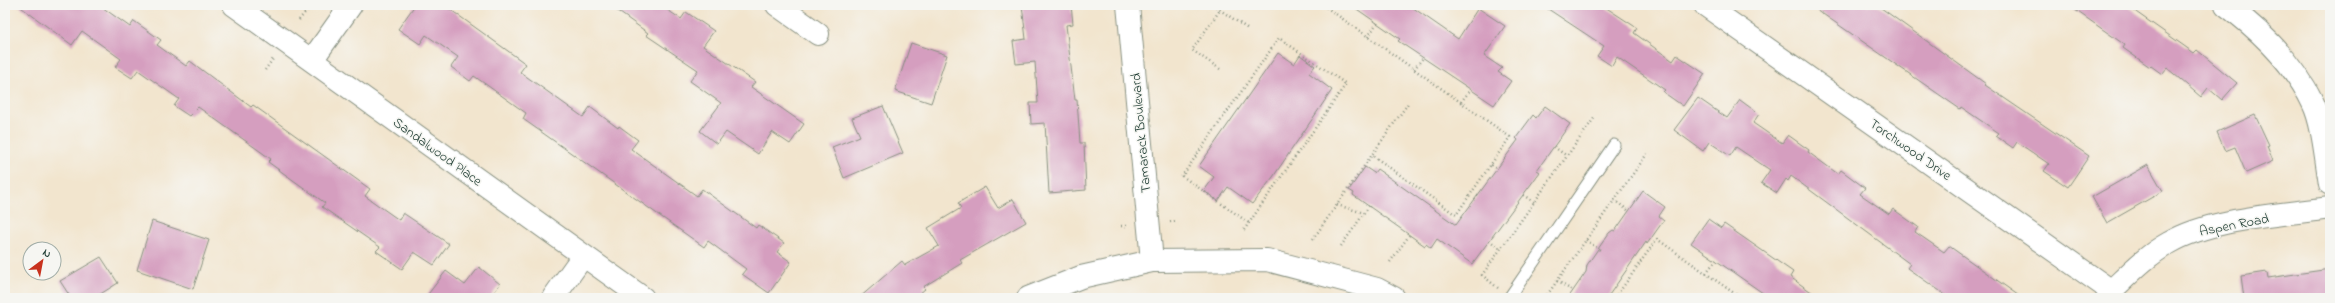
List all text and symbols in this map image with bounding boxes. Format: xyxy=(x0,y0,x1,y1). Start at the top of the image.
street label: Tamarack Boulevard xyxy=(1126,72,1157,194)
street label: Sandalwood Place xyxy=(388,113,487,192)
street label: Torchwood Drive xyxy=(1865,114,1956,187)
street label: Aspen Road xyxy=(2198,208,2271,243)
north arrow xyxy=(22,241,62,281)
text: N xyxy=(39,245,54,262)

